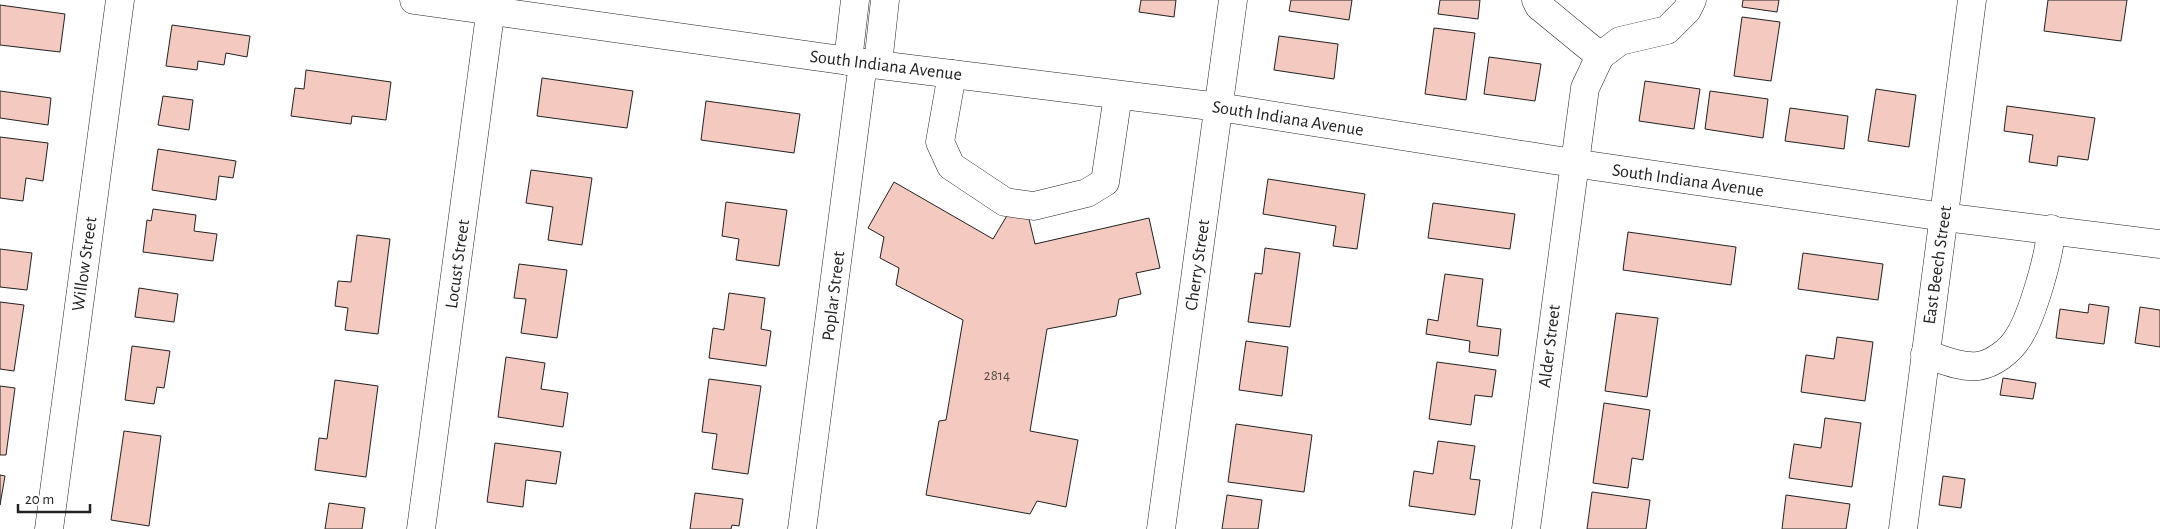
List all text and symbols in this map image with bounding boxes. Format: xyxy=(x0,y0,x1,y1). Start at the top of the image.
street label: South Indiana Avenue xyxy=(809,48,963,84)
street label: South Indiana Avenue xyxy=(1211,98,1365,140)
street label: South Indiana Avenue xyxy=(1611,161,1765,201)
street label: East Beech Street xyxy=(1921,204,1955,326)
street label: Willow Street xyxy=(69,215,101,313)
street label: Locust Street xyxy=(443,218,473,310)
street label: Cherry Street xyxy=(1183,218,1213,312)
street label: Poplar Street xyxy=(820,250,848,342)
street label: Alder Street xyxy=(1536,303,1564,389)
house number: 2814 xyxy=(984,368,1010,383)
scale bar xyxy=(18,482,90,514)
text: 20 m xyxy=(25,492,54,507)

